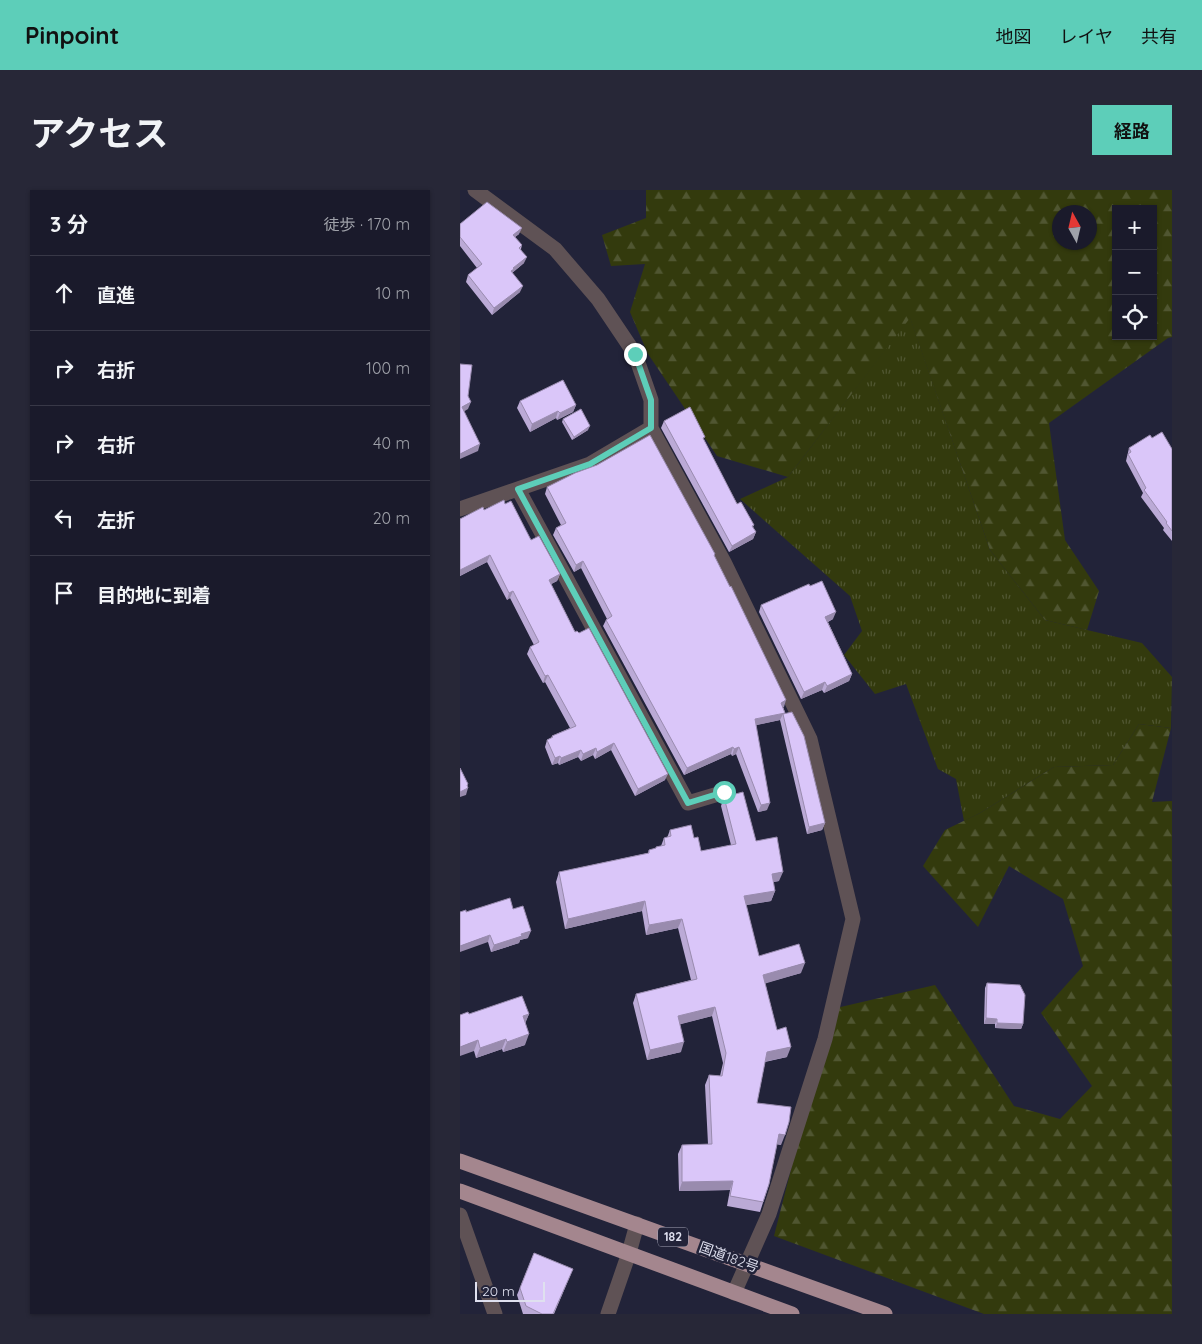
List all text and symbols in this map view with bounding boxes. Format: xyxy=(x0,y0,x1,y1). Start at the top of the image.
text: Pinpoint xyxy=(25,20,119,50)
text: 地図 xyxy=(996,25,1032,48)
text: レイヤ xyxy=(1060,25,1113,48)
text: 共有 xyxy=(1141,25,1177,48)
button: 経路 xyxy=(1092,105,1172,155)
text: アクセス xyxy=(30,111,168,155)
north arrow xyxy=(1052,205,1097,250)
map controls xyxy=(1112,205,1157,340)
button: + xyxy=(1112,205,1157,250)
text: 3 分 xyxy=(50,211,88,237)
text: 徒歩 · 170 m xyxy=(324,214,410,234)
button: − xyxy=(1112,250,1157,295)
icon: ahead xyxy=(50,279,78,307)
text: 直進 xyxy=(97,283,135,307)
text: 10 m xyxy=(376,283,410,303)
button: locate xyxy=(1112,295,1157,340)
route end xyxy=(624,343,647,366)
icon: right xyxy=(50,354,78,382)
text: 右折 xyxy=(97,358,135,382)
text: 100 m xyxy=(366,358,410,378)
icon: right xyxy=(50,429,78,457)
text: 右折 xyxy=(97,433,135,457)
text: 40 m xyxy=(373,433,410,453)
icon: left xyxy=(50,504,78,532)
text: 左折 xyxy=(97,508,135,532)
text: 20 m xyxy=(373,508,410,528)
icon: arrive xyxy=(50,579,78,607)
text: 目的地に到着 xyxy=(97,583,211,607)
route start xyxy=(713,781,736,804)
road number: 182 xyxy=(658,1228,688,1246)
street label: 国道182号 xyxy=(697,1238,761,1276)
scale bar xyxy=(475,1279,545,1302)
text: 20 m xyxy=(482,1282,515,1300)

